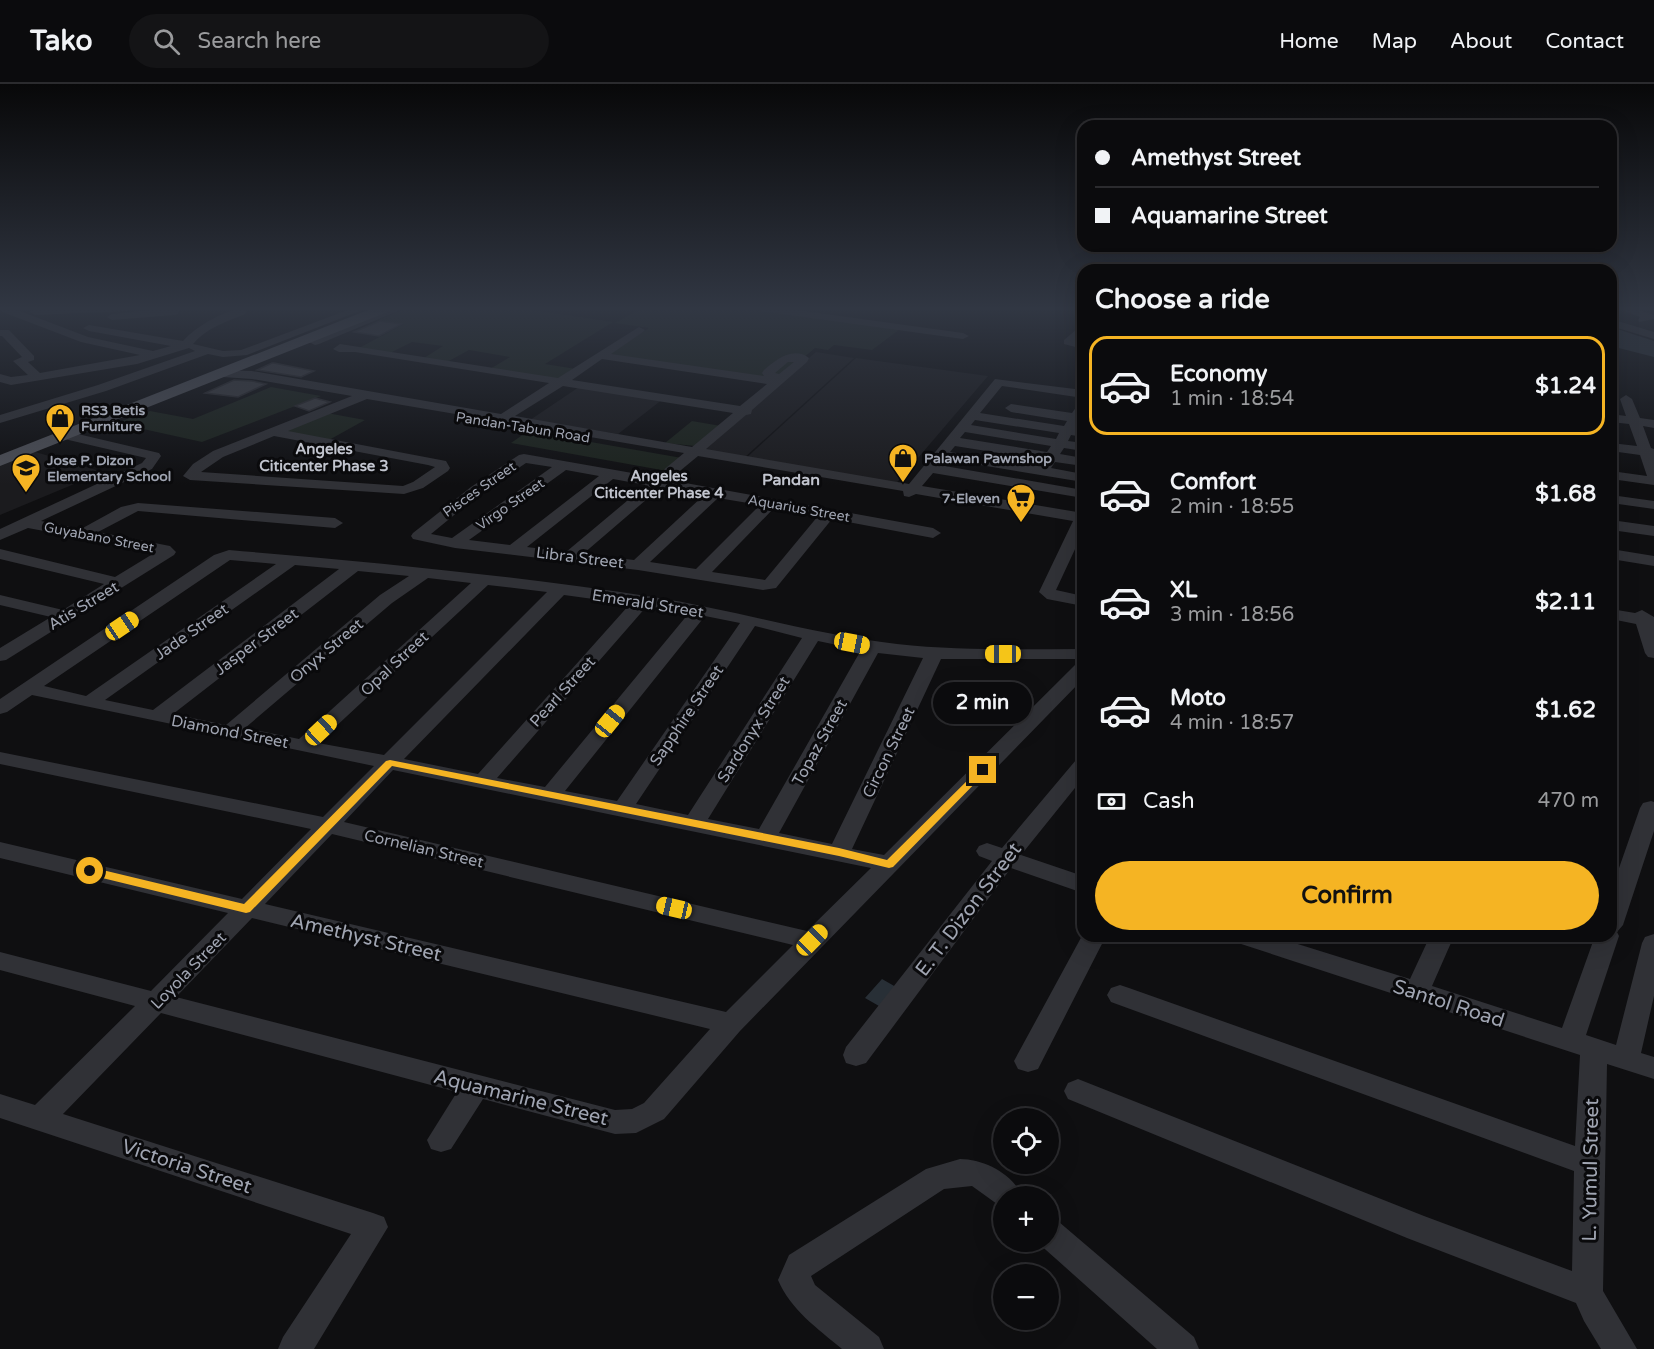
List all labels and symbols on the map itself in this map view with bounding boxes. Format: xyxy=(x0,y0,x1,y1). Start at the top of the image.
shop icon: RS3 Betis Furniture xyxy=(44,402,76,444)
place label: RS3 Betis Furniture xyxy=(81,402,145,435)
street label: Pandan-Tabun Road xyxy=(455,409,591,446)
district label: Angeles Citicenter Phase 3 xyxy=(259,440,389,475)
shop icon: Palawan Pawnshop xyxy=(887,442,919,484)
place label: Palawan Pawnshop xyxy=(924,450,1052,467)
school or university icon: Jose P. Dizon Elementary School xyxy=(10,452,42,494)
place label: Jose P. Dizon Elementary School xyxy=(46,452,171,485)
street label: Pisces Street xyxy=(440,458,520,521)
district label: Angeles Citicenter Phase 4 xyxy=(594,467,724,502)
district label: Pandan xyxy=(762,470,820,490)
street label: Virgo Street xyxy=(473,474,548,534)
supermarket icon: 7-Eleven xyxy=(1005,482,1037,524)
place label: 7-Eleven xyxy=(942,490,1000,507)
street label: Aquarius Street xyxy=(747,491,852,526)
street label: Guyabano Street xyxy=(42,518,156,557)
street label: Libra Street xyxy=(535,543,625,573)
street label: Atis Street xyxy=(44,577,123,635)
street label: Emerald Street xyxy=(591,585,705,623)
street label: Jade Street xyxy=(151,599,232,665)
street label: Jasper Street xyxy=(211,604,302,680)
car xyxy=(102,608,142,644)
street label: Onyx Street xyxy=(286,614,367,687)
street label: Opal Street xyxy=(356,627,433,700)
car xyxy=(833,631,871,655)
car xyxy=(985,645,1021,663)
street label: Pearl Street xyxy=(526,652,600,731)
street label: Sapphire Street xyxy=(646,661,728,770)
street label: Sardonyx Street xyxy=(713,673,795,786)
callout: 2 min xyxy=(934,683,1032,725)
street label: Topaz Street xyxy=(788,696,852,789)
car xyxy=(592,701,628,741)
street label: Circon Street xyxy=(858,704,920,801)
street label: Diamond Street xyxy=(170,711,290,753)
car xyxy=(302,711,340,749)
route end xyxy=(969,756,996,783)
street label: Cornelian Street xyxy=(362,825,486,872)
street label: E. T. Dizon Street xyxy=(911,838,1027,981)
route start xyxy=(76,857,103,884)
car xyxy=(654,895,694,921)
street label: Amethyst Street xyxy=(288,909,444,967)
car xyxy=(793,921,831,959)
street label: Loyola Street xyxy=(147,928,231,1014)
street label: Santol Road xyxy=(1390,975,1507,1033)
street label: Aquamarine Street xyxy=(431,1065,611,1131)
street label: L. Yumul Street xyxy=(1578,1098,1604,1242)
street label: Victoria Street xyxy=(119,1135,255,1199)

